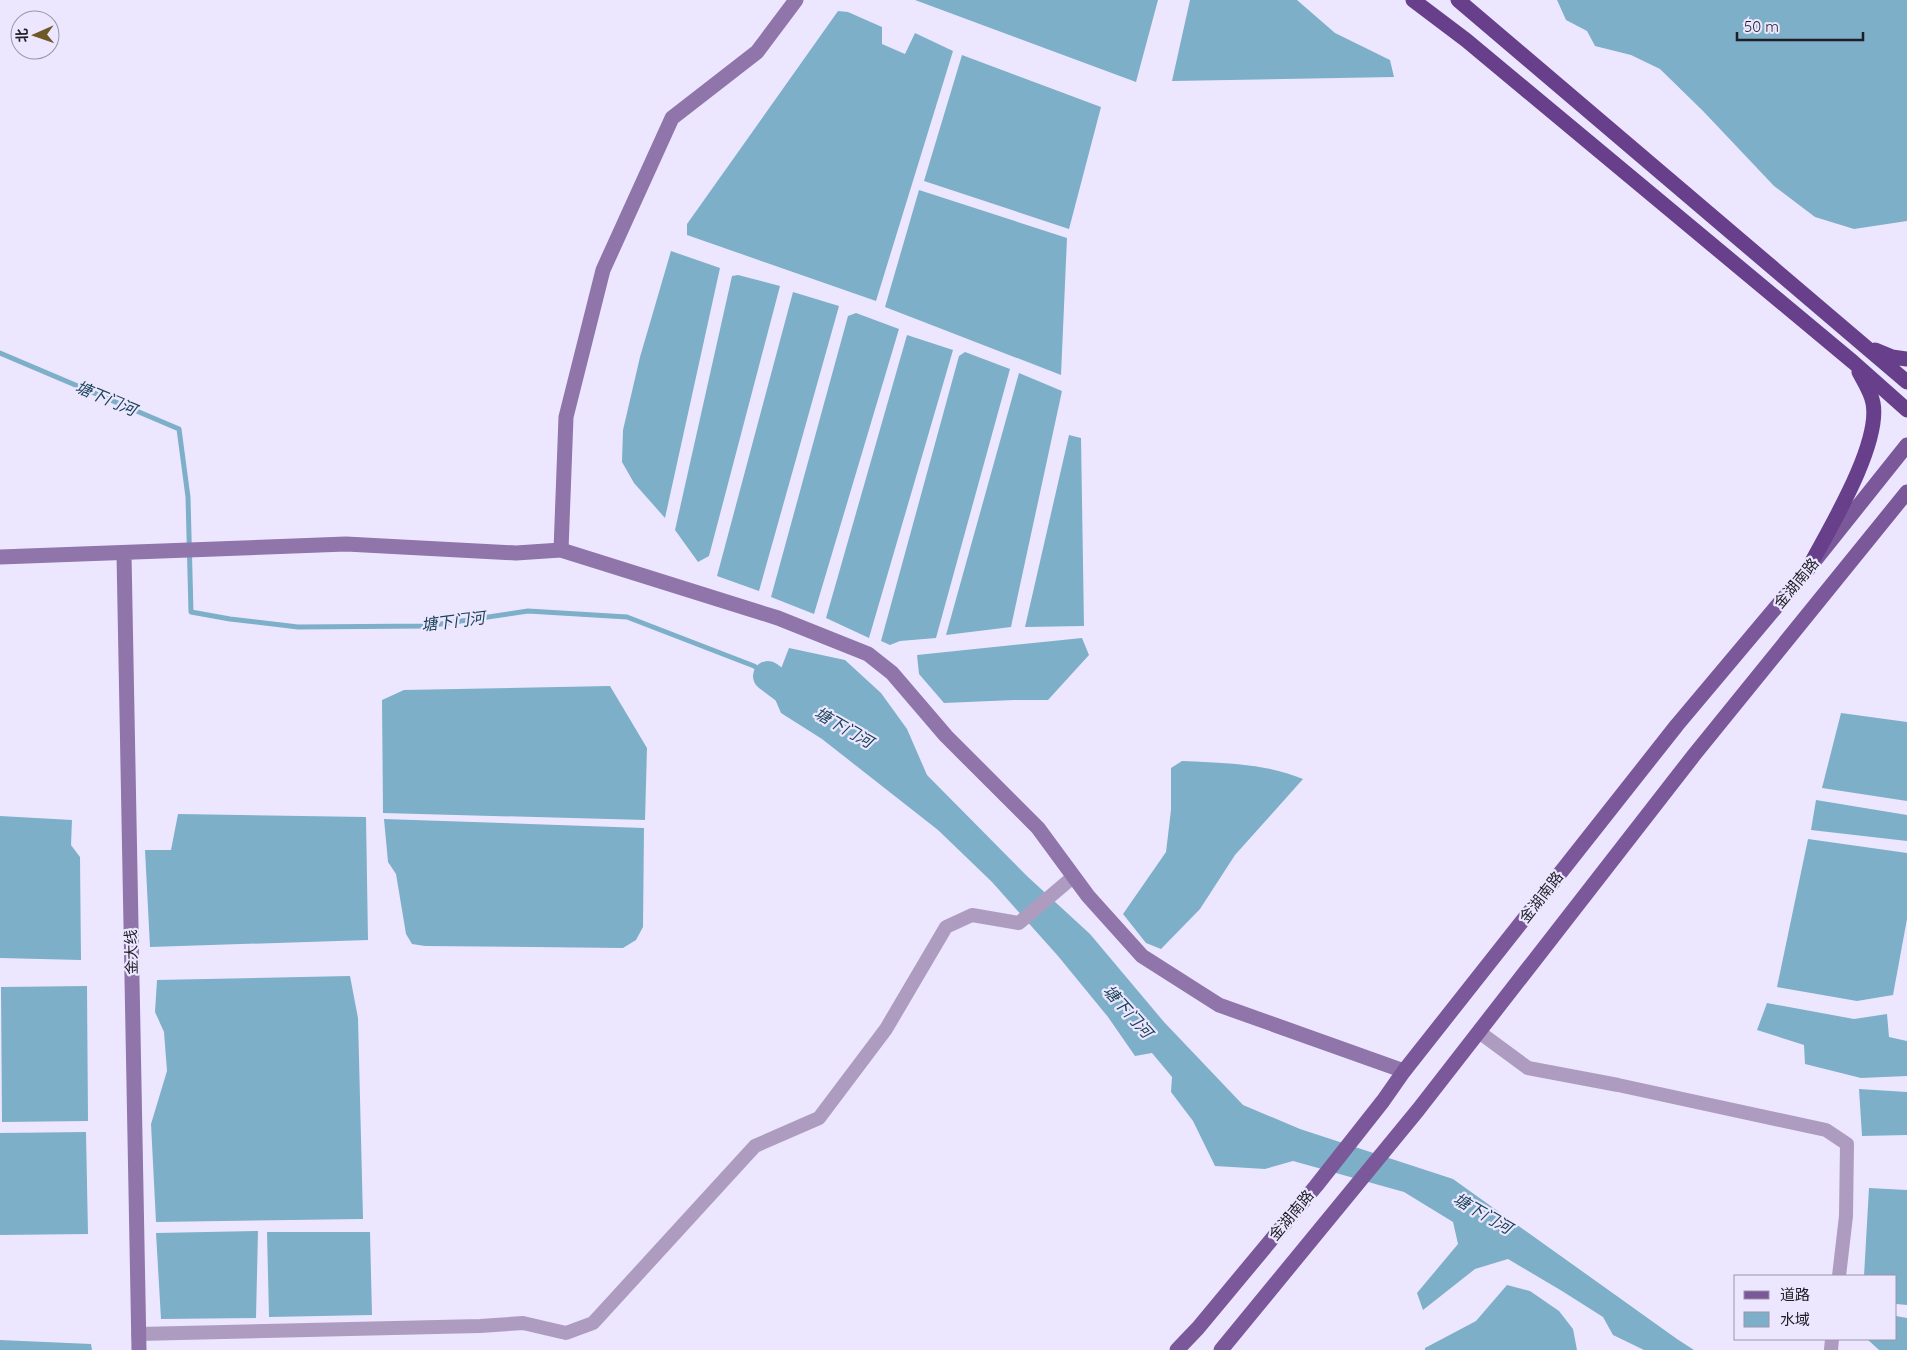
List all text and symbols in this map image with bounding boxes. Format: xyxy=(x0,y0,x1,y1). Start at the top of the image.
north arrow xyxy=(10,10,60,60)
scale bar xyxy=(1737,10,1863,42)
text: 50 m xyxy=(1744,17,1779,36)
text: 北 xyxy=(13,28,31,43)
water label: 塘下门河 xyxy=(73,376,142,421)
street label: 金湖南路 xyxy=(1769,554,1823,612)
water label: 塘下门河 xyxy=(420,607,489,635)
water label: 塘下门河 xyxy=(811,702,879,753)
street label: 金湖南路 xyxy=(1515,868,1567,926)
street label: 金大线 xyxy=(121,929,141,975)
water label: 塘下门河 xyxy=(1099,981,1159,1044)
street label: 金湖南路 xyxy=(1264,1186,1318,1244)
water label: 塘下门河 xyxy=(1450,1188,1518,1239)
legend xyxy=(1734,1275,1897,1340)
text: 道路 xyxy=(1780,1285,1810,1304)
text: 水域 xyxy=(1780,1310,1810,1329)

